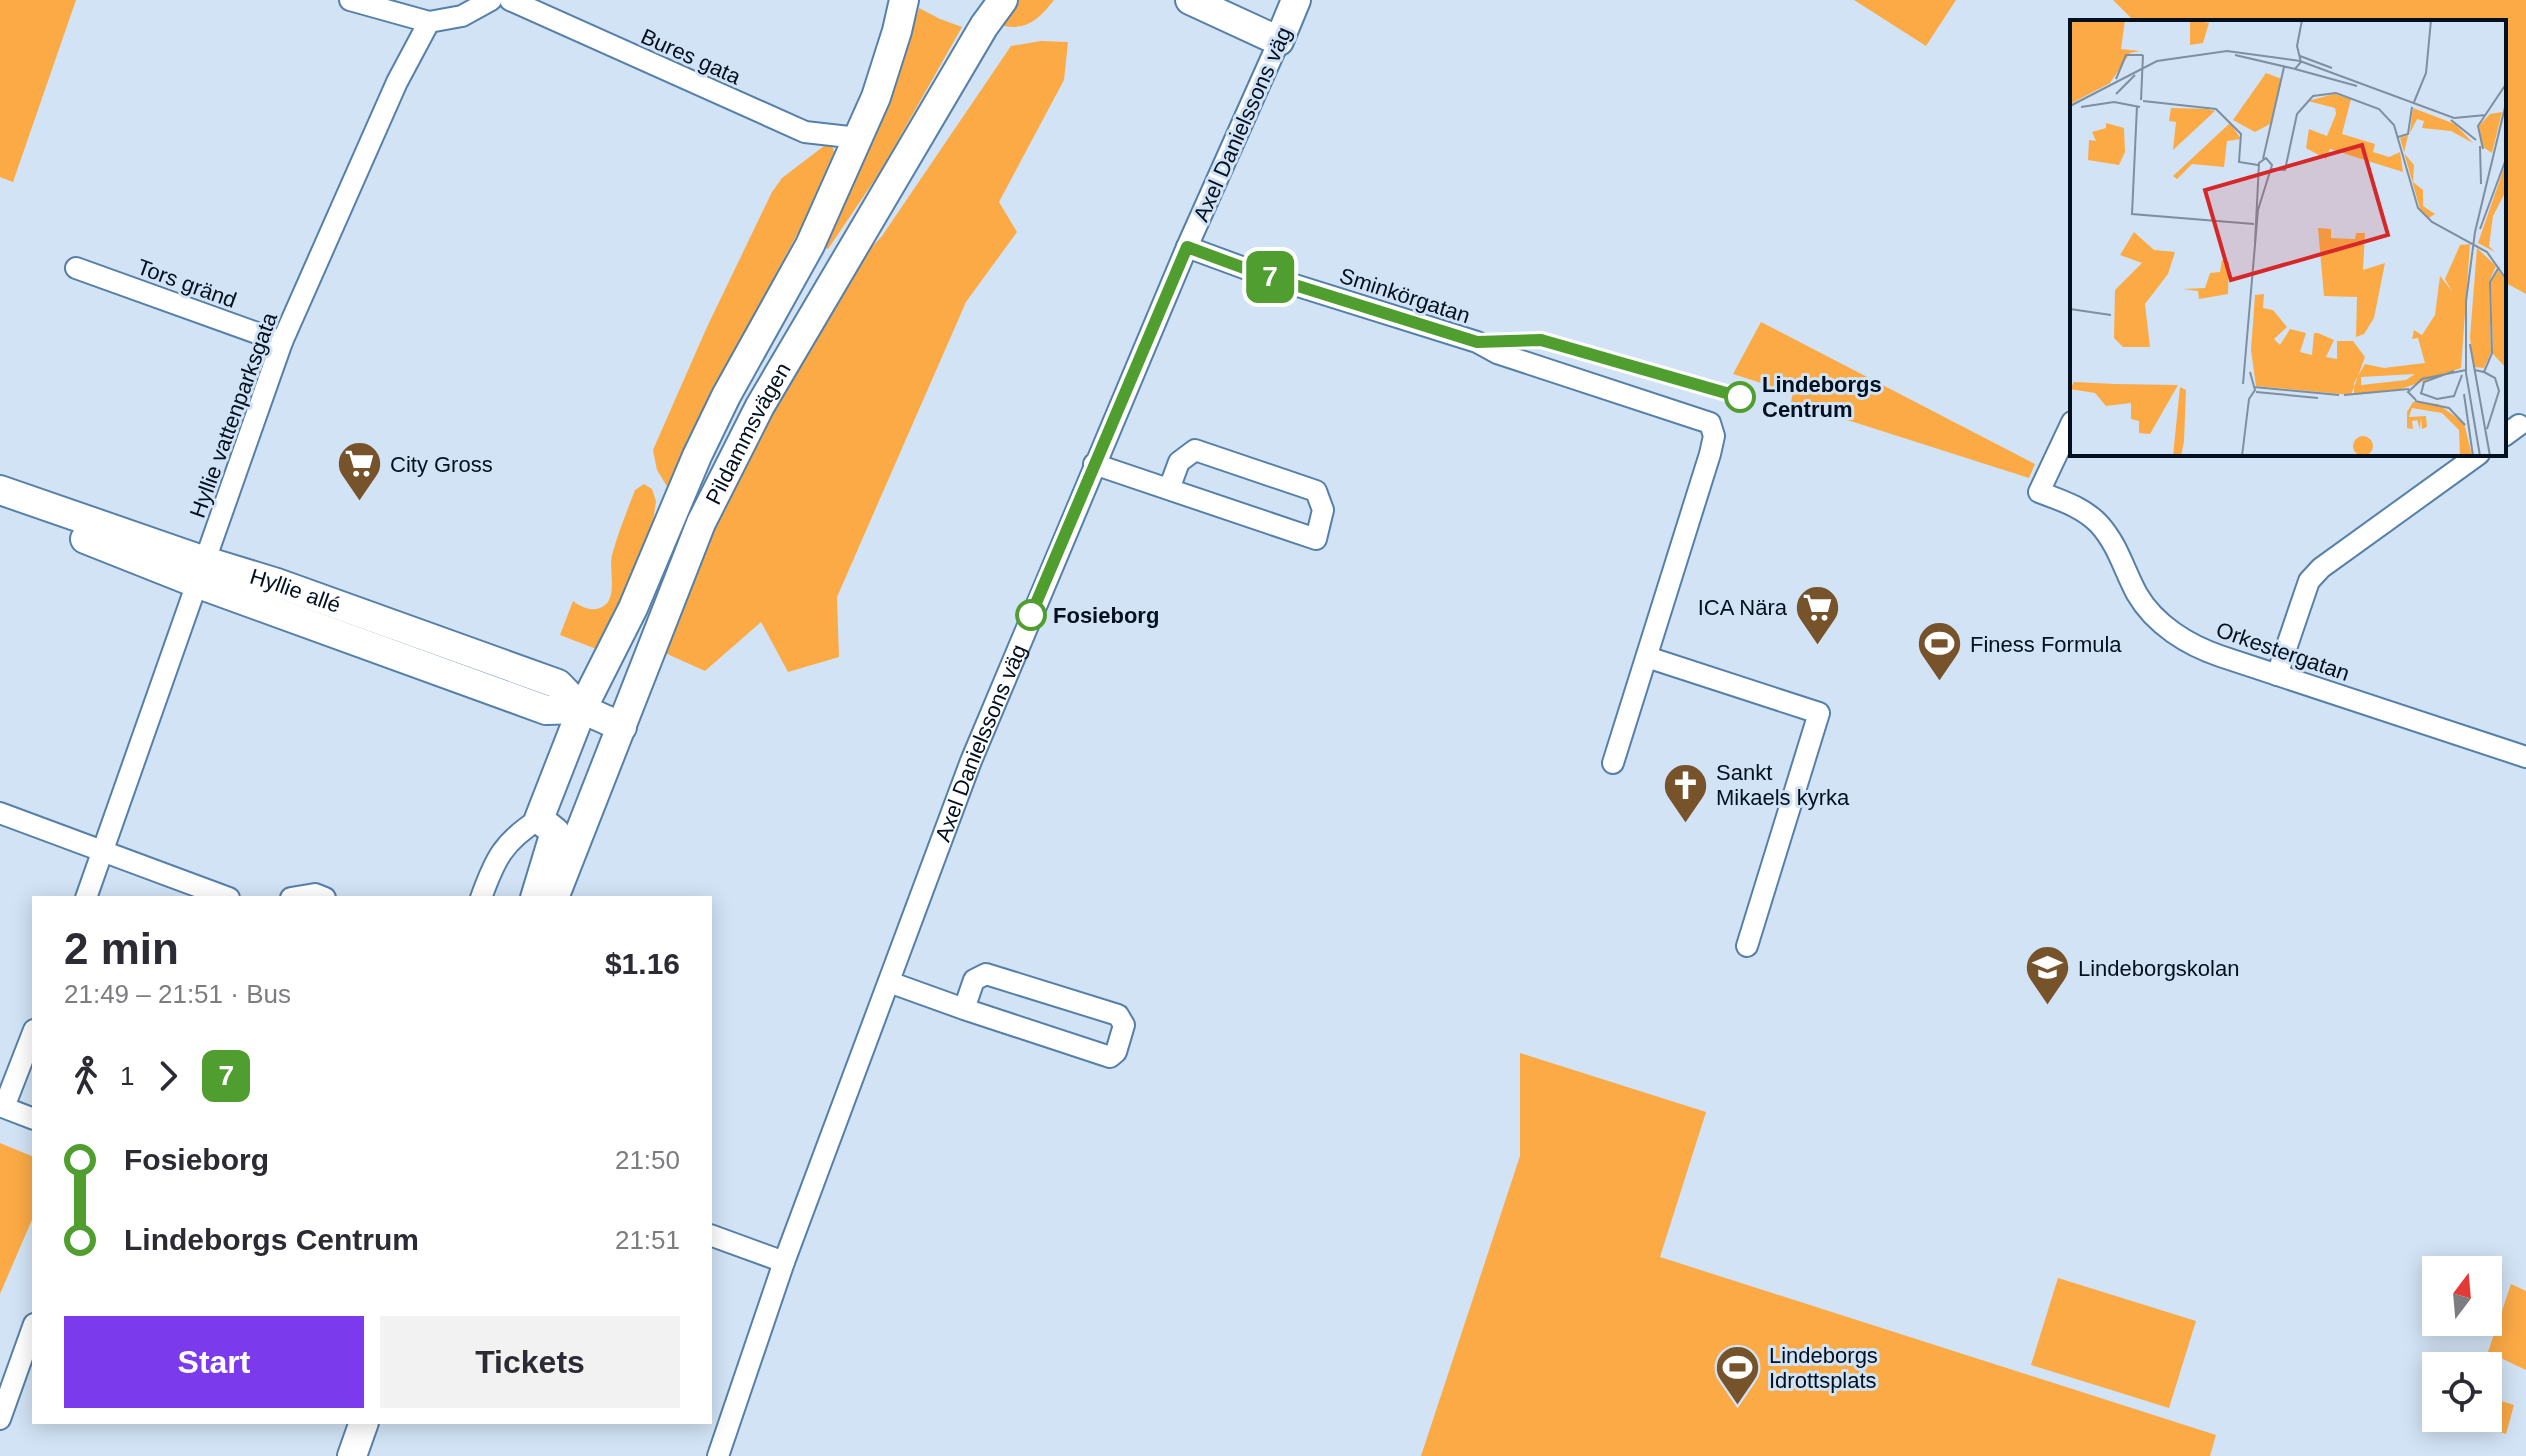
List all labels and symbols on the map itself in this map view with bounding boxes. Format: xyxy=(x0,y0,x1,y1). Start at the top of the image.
inset map xyxy=(2070,20,2506,456)
street label: Bures gata xyxy=(637,23,745,90)
street label: Axel Danielssons väg xyxy=(1188,23,1297,225)
line badge: 7 xyxy=(1244,251,1296,303)
street label: Tors gränd xyxy=(134,254,240,313)
street label: Sminkörgatan xyxy=(1336,263,1473,328)
street label: Hyllie vattenparksgata xyxy=(185,308,282,521)
street label: Pildammsvägen xyxy=(701,358,796,508)
place label: Lindeborgs Centrum xyxy=(1762,372,1882,422)
marker: Lindeborgs Centrum xyxy=(1725,382,1755,412)
supermarket icon: City Gross xyxy=(335,440,383,503)
place label: City Gross xyxy=(390,452,493,477)
street label: Hyllie allé xyxy=(247,564,344,618)
supermarket icon: ICA Nära xyxy=(1794,583,1842,646)
place label: ICA Nära xyxy=(1698,595,1788,620)
marker: Fosieborg xyxy=(1016,600,1046,630)
place label: Fosieborg xyxy=(1053,603,1159,628)
street label: Orkestergatan xyxy=(2213,617,2353,686)
sports icon: Finess Formula xyxy=(1915,620,1963,683)
place label: Finess Formula xyxy=(1970,632,2122,657)
street label: Axel Danielssons väg xyxy=(930,641,1032,845)
place label: Sankt Mikaels kyrka xyxy=(1716,760,1850,810)
church icon: Sankt Mikaels kyrka xyxy=(1661,761,1709,824)
school or university icon: Lindeborgskolan xyxy=(2023,944,2071,1007)
place label: Lindeborgskolan xyxy=(2078,956,2239,981)
north arrow xyxy=(2422,1256,2502,1336)
place label: Lindeborgs Idrottsplats xyxy=(1769,1343,1878,1393)
sports icon: Lindeborgs Idrottsplats xyxy=(1714,1344,1762,1407)

